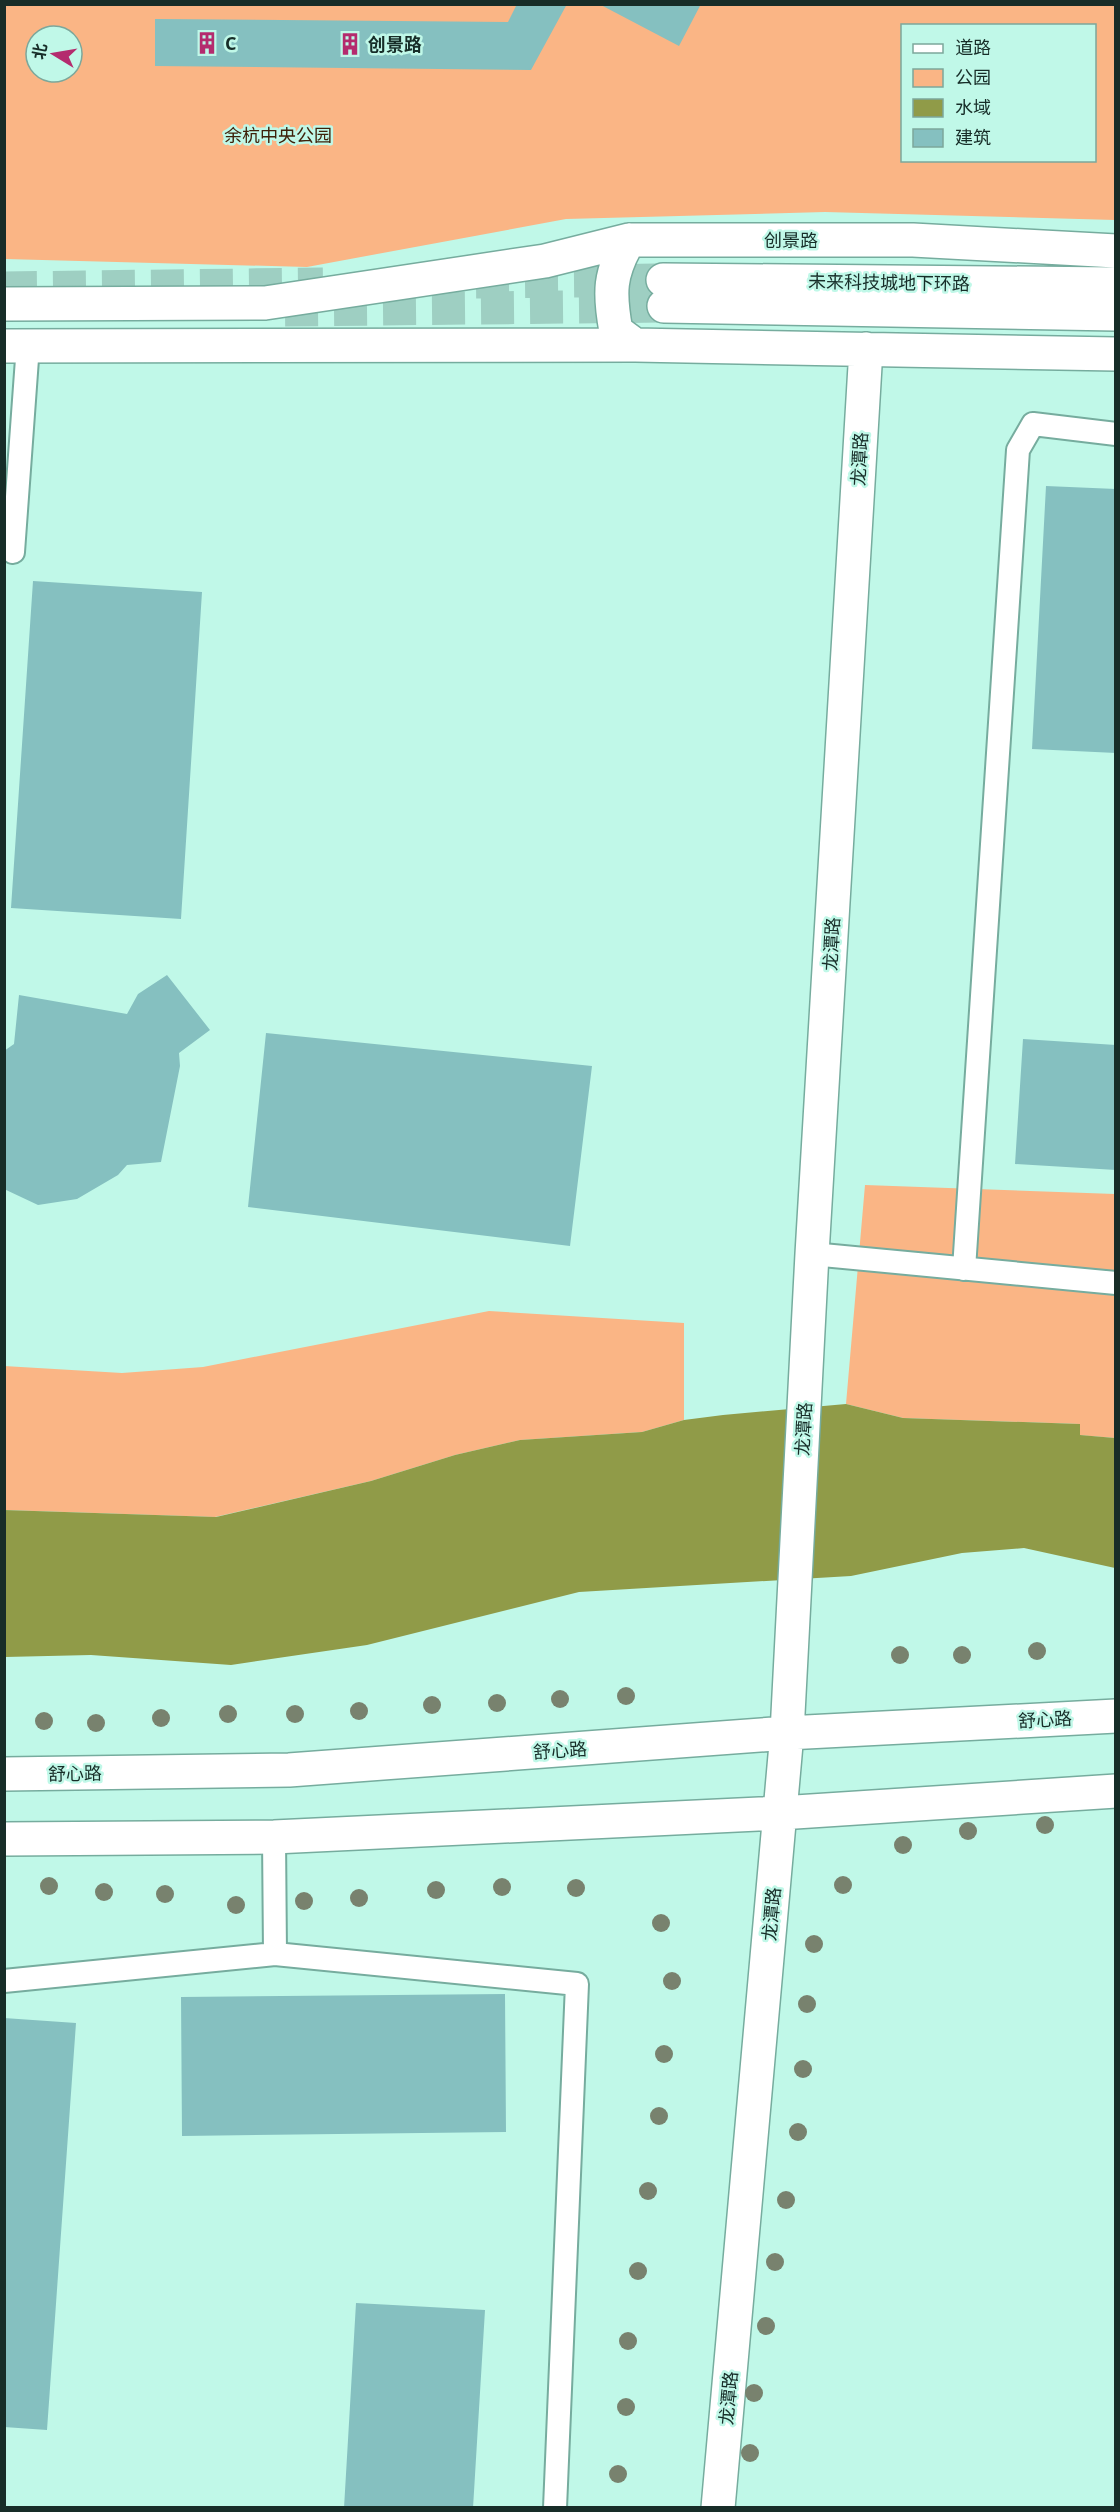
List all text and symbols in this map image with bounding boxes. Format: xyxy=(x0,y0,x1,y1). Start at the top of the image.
north arrow xyxy=(24,24,84,84)
legend xyxy=(901,24,1096,162)
building icon: C xyxy=(194,30,220,56)
place label: C xyxy=(225,31,236,55)
building icon: 创景路 xyxy=(337,31,363,57)
place label: 创景路 xyxy=(368,32,422,56)
text: 道路 xyxy=(955,35,991,59)
text: 北 xyxy=(27,41,52,61)
text: 公园 xyxy=(955,65,991,89)
text: 水域 xyxy=(955,95,991,119)
park label: 余杭中央公园 xyxy=(224,123,332,147)
text: 建筑 xyxy=(955,125,991,149)
street label: 创景路 xyxy=(764,228,818,252)
street label: 未来科技城地下环路 xyxy=(808,269,970,295)
street label: 龙潭路 xyxy=(846,431,872,487)
street label: 龙潭路 xyxy=(818,916,844,972)
street label: 龙潭路 xyxy=(790,1401,816,1457)
street label: 舒心路 xyxy=(1017,1706,1073,1732)
street label: 舒心路 xyxy=(532,1736,588,1764)
street label: 舒心路 xyxy=(48,1761,102,1785)
street label: 龙潭路 xyxy=(757,1886,785,1942)
street label: 龙潭路 xyxy=(714,2370,742,2426)

